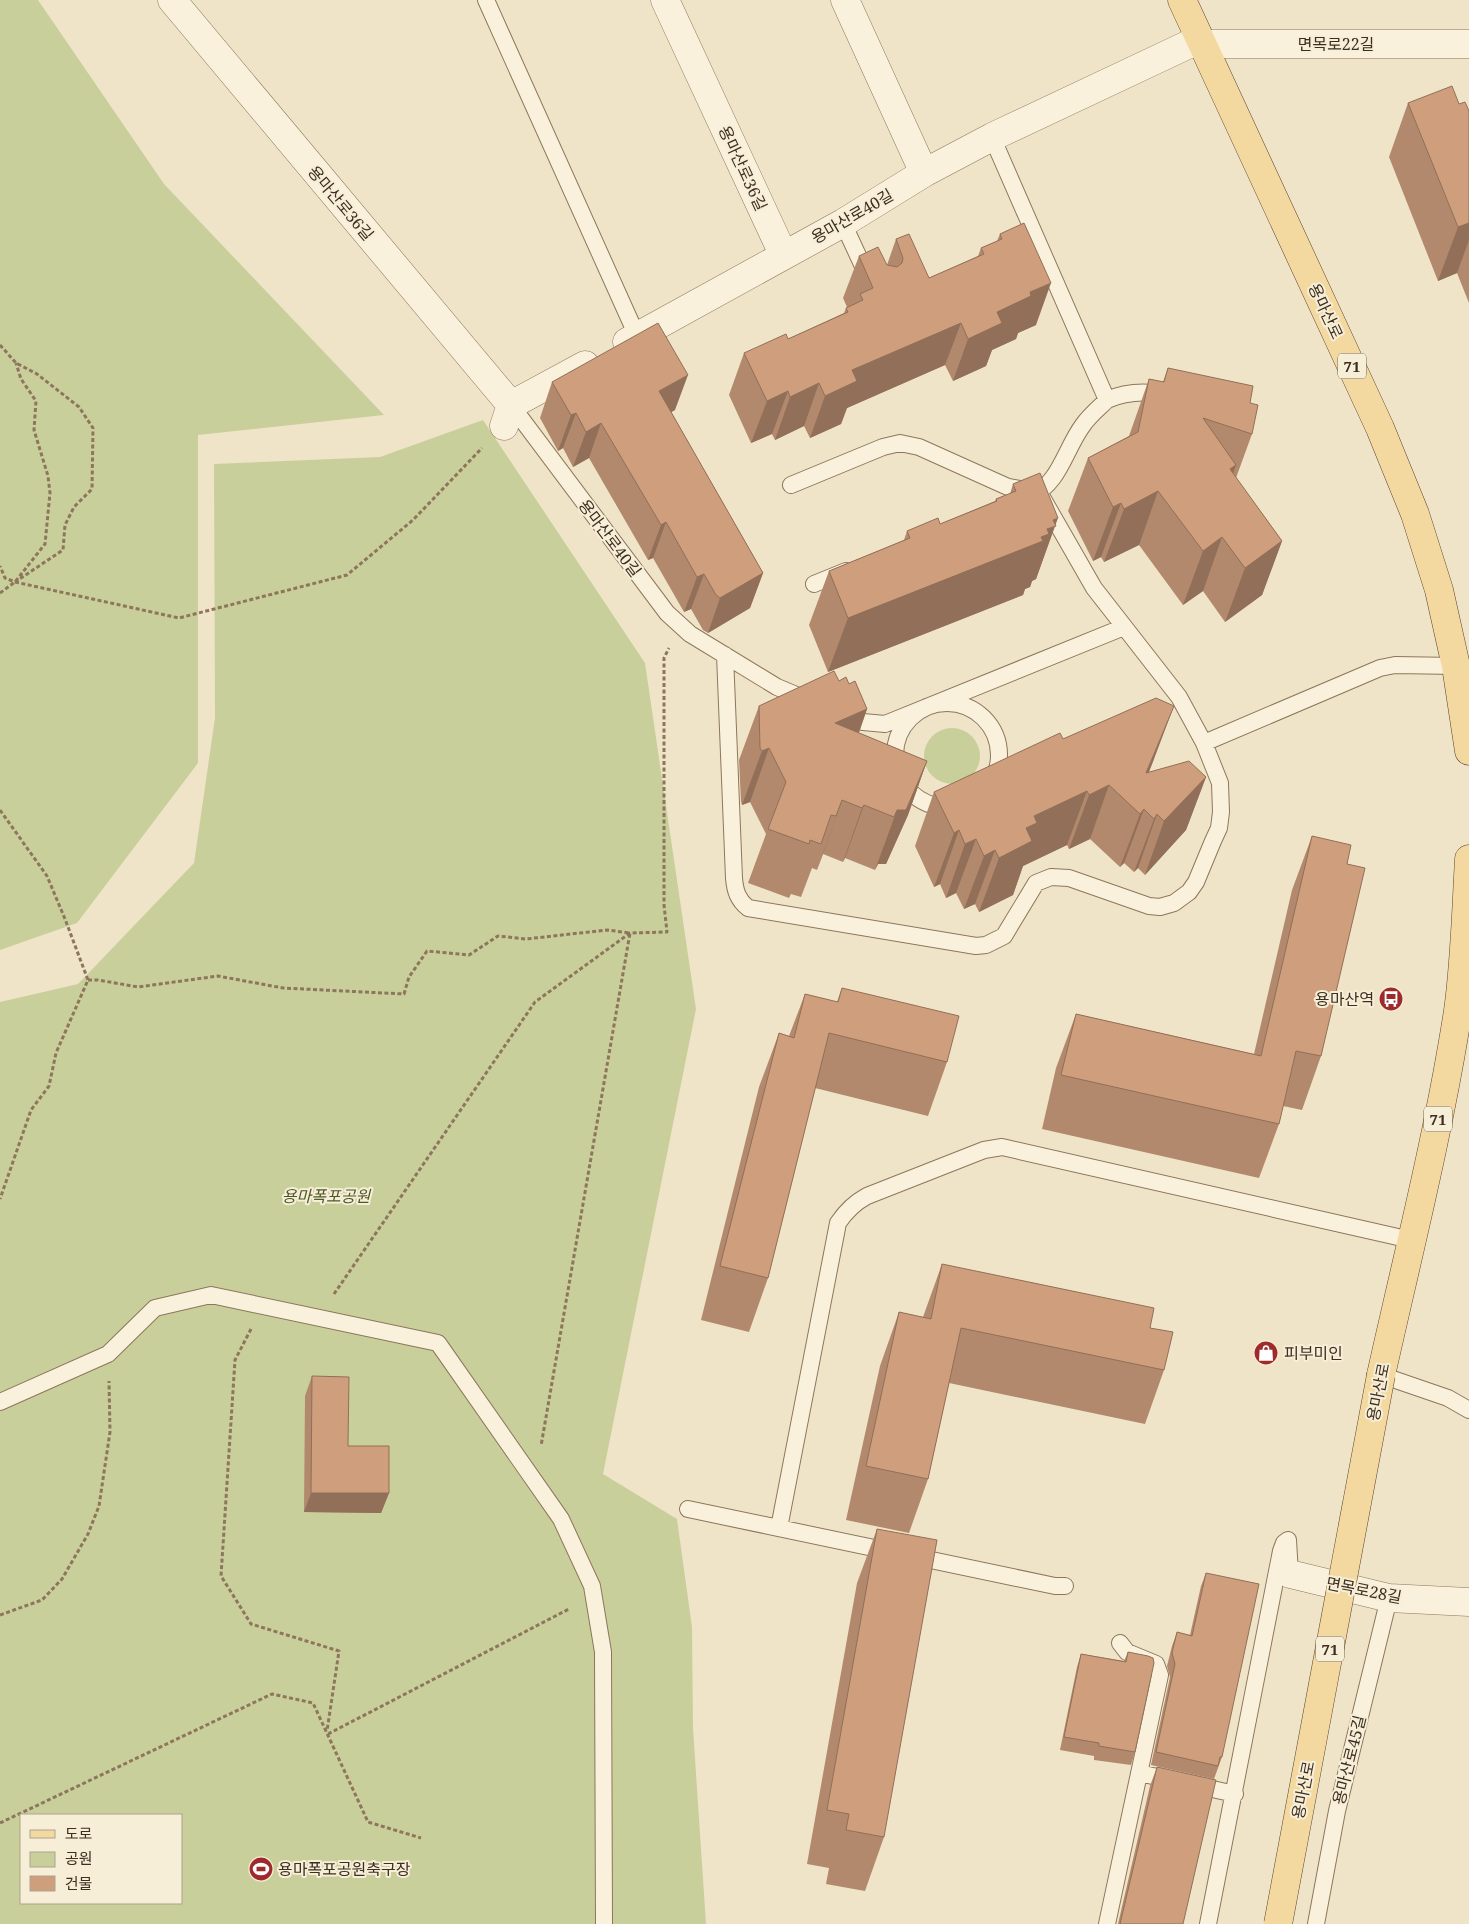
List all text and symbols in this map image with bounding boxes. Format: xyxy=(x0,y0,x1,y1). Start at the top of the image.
street label: 면목로22길 xyxy=(1298,33,1374,55)
street label: 용마산로36길 xyxy=(714,122,772,214)
street label: 용마산로36길 xyxy=(303,161,379,245)
street label: 용마산로40길 xyxy=(807,184,897,248)
street label: 용마산로 xyxy=(1304,280,1349,343)
road number: 71 xyxy=(1338,354,1366,378)
street label: 용마산로40길 xyxy=(574,495,646,581)
bus stop icon: 용마산역 xyxy=(1378,986,1404,1012)
place label: 용마산역 xyxy=(1315,988,1374,1010)
road number: 71 xyxy=(1424,1106,1452,1132)
park label: 용마폭포공원 xyxy=(282,1185,371,1207)
shop icon: 피부미인 xyxy=(1253,1340,1279,1366)
place label: 피부미인 xyxy=(1284,1342,1343,1364)
street label: 용마산로 xyxy=(1362,1361,1394,1423)
street label: 면목로28길 xyxy=(1324,1572,1404,1608)
road number: 71 xyxy=(1316,1636,1344,1662)
street label: 용마산로45길 xyxy=(1327,1713,1371,1807)
street label: 용마산로 xyxy=(1287,1759,1319,1821)
legend xyxy=(20,1814,182,1904)
text: 도로 xyxy=(65,1823,93,1843)
text: 공원 xyxy=(65,1848,93,1868)
sports icon: 용마폭포공원축구장 xyxy=(248,1856,274,1882)
place label: 용마폭포공원축구장 xyxy=(278,1858,411,1880)
text: 건물 xyxy=(65,1873,93,1893)

